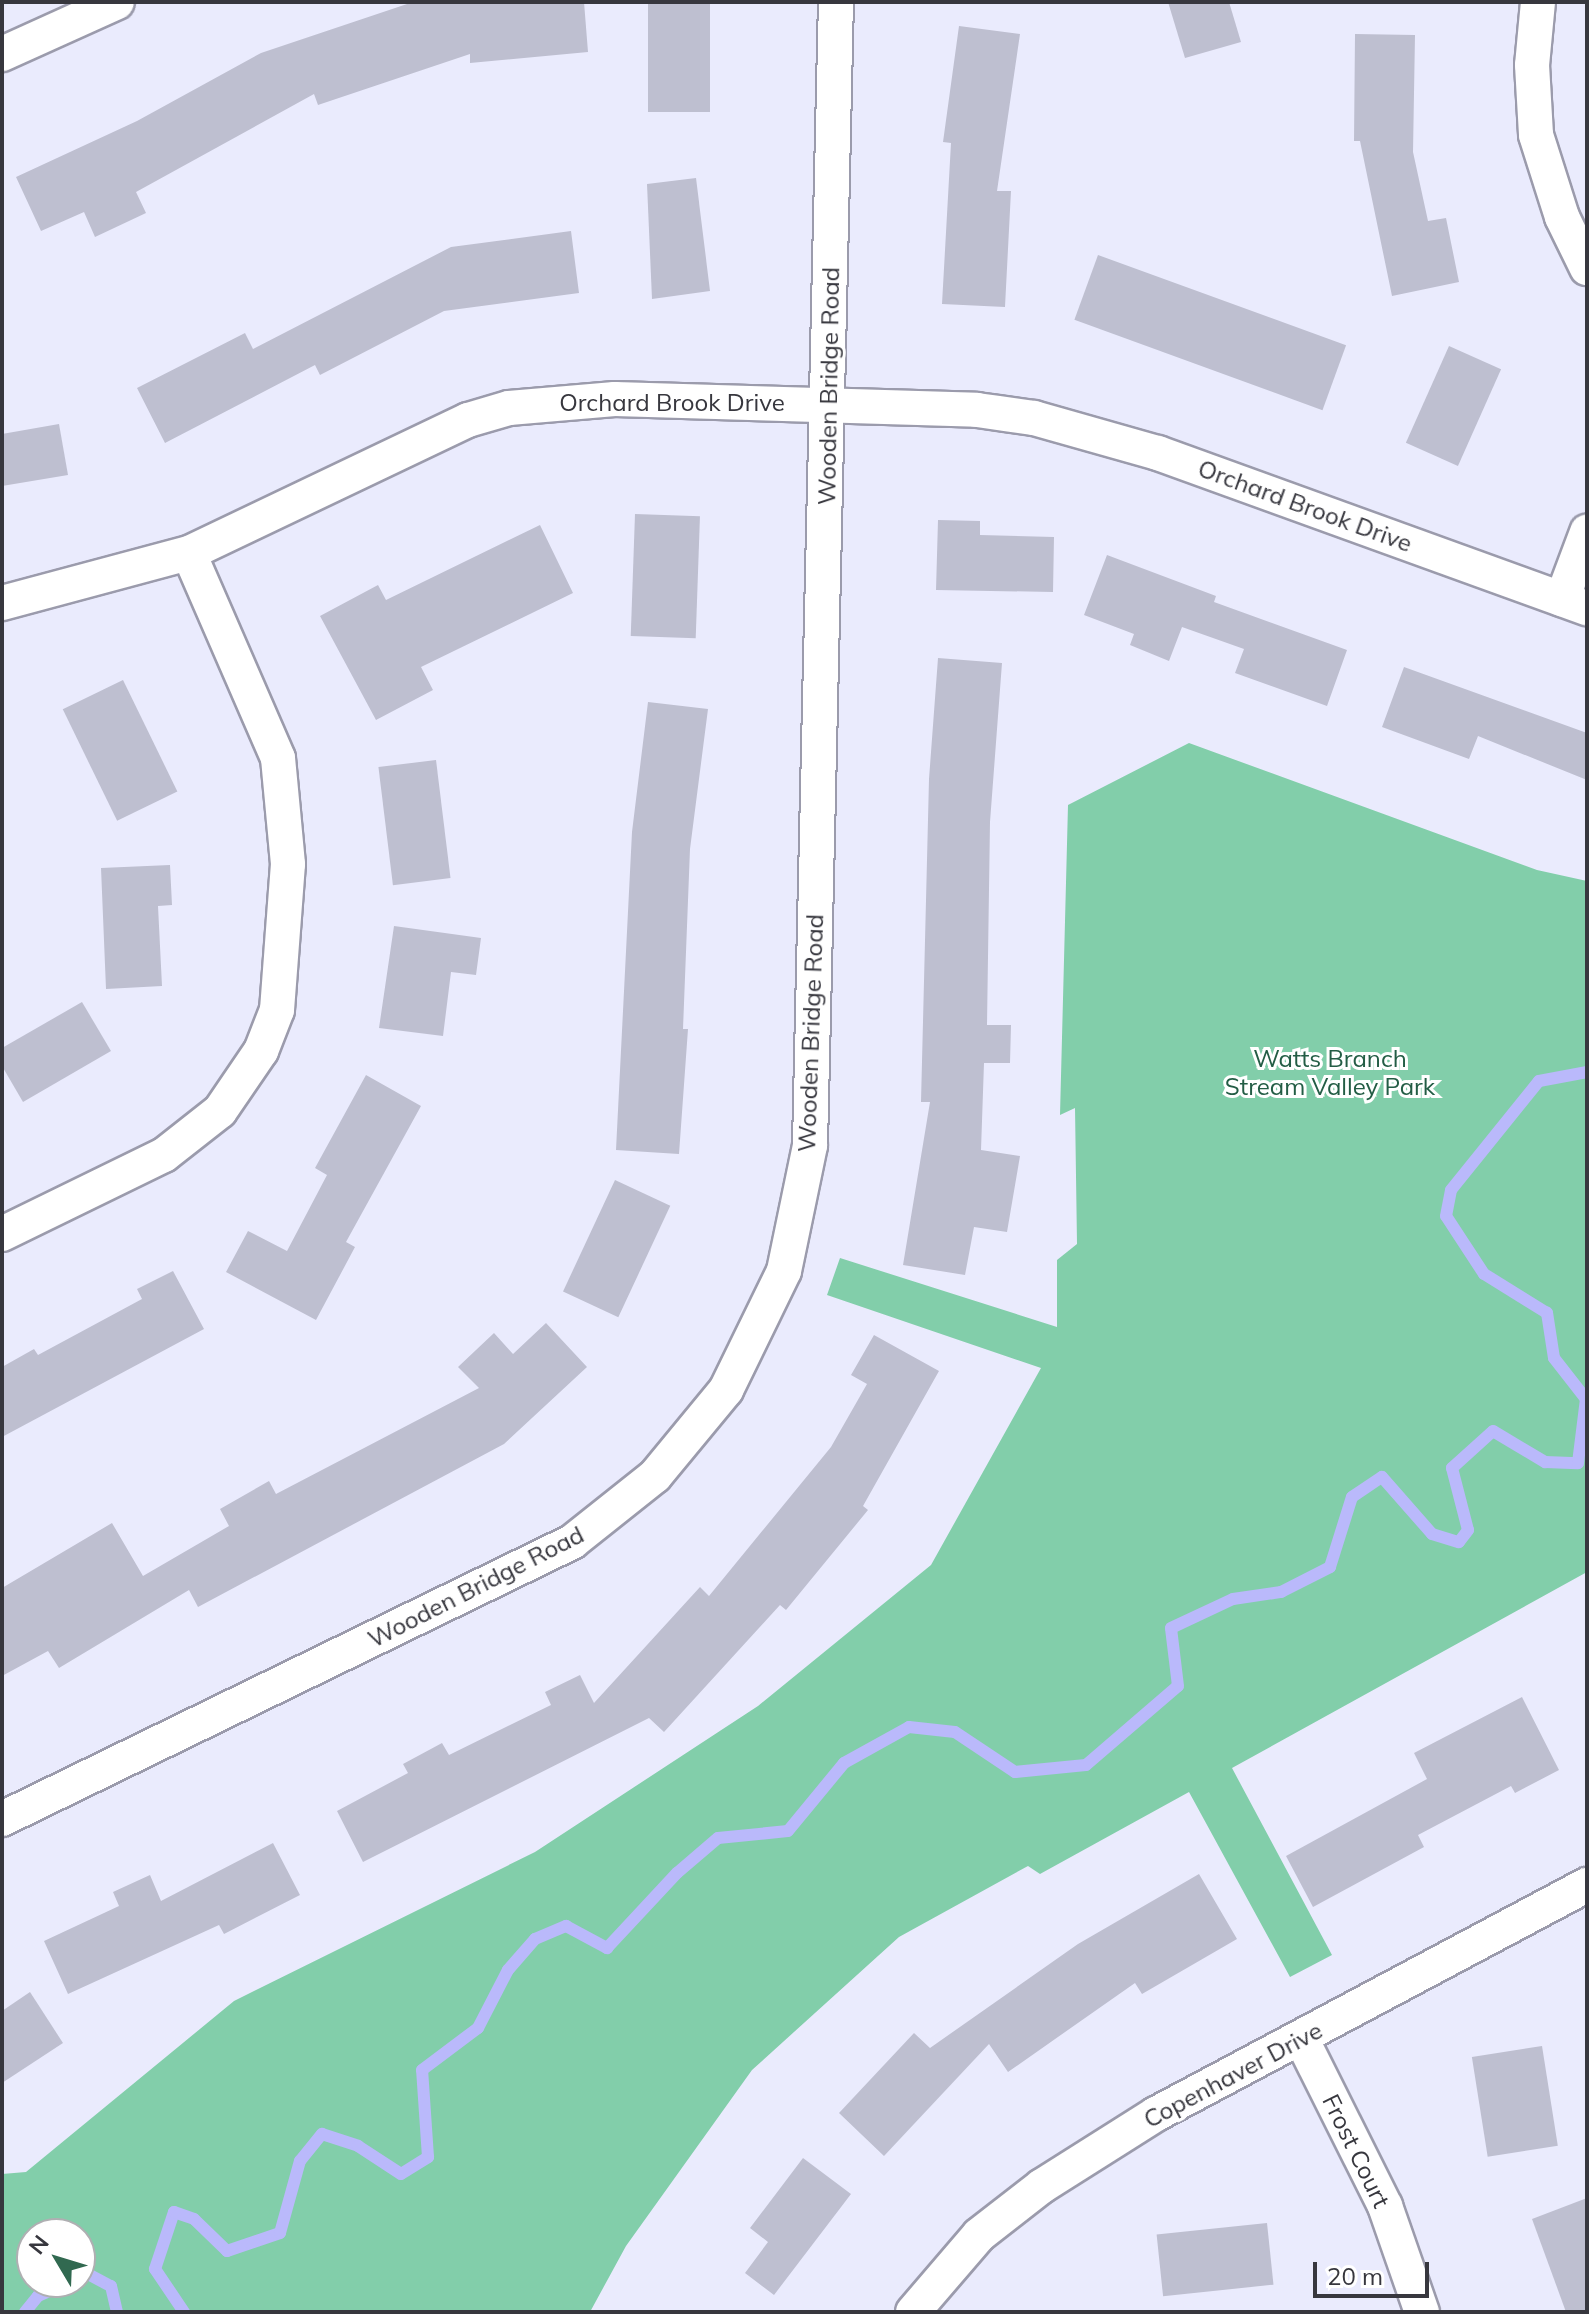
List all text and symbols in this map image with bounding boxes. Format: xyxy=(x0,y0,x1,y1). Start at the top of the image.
street label: Wooden Bridge Road xyxy=(813,267,845,505)
street label: Orchard Brook Drive xyxy=(559,389,785,417)
street label: Orchard Brook Drive xyxy=(1194,454,1416,558)
street label: Wooden Bridge Road xyxy=(792,913,830,1153)
park label: Watts Branch Stream Valley Park xyxy=(1225,1045,1435,1101)
street label: Wooden Bridge Road xyxy=(363,1520,589,1654)
street label: Copenhaver Drive xyxy=(1139,2016,1327,2134)
street label: Frost Court xyxy=(1316,2089,1396,2213)
north arrow xyxy=(16,2218,96,2298)
text: N xyxy=(23,2229,55,2260)
scale bar xyxy=(1317,2246,1433,2296)
text: 20 m xyxy=(1327,2261,1383,2291)

